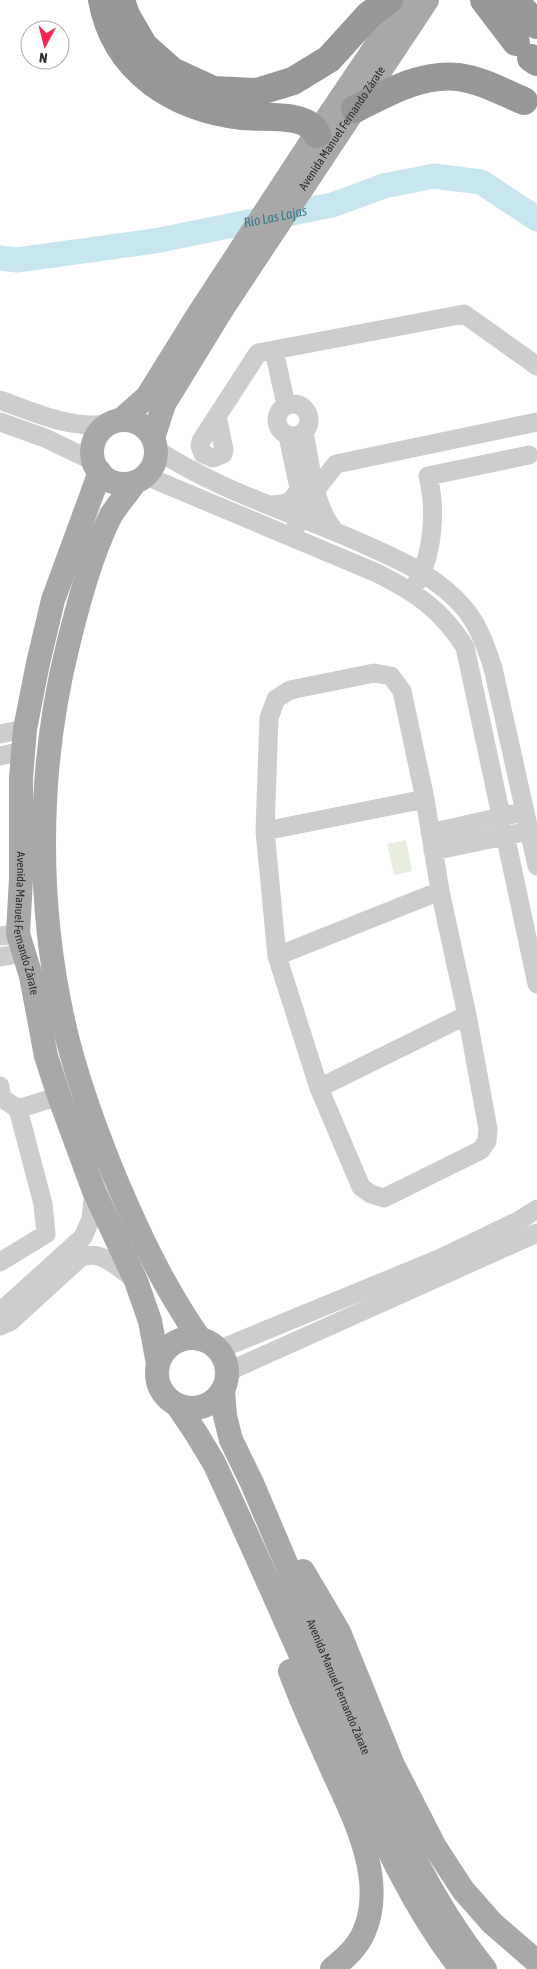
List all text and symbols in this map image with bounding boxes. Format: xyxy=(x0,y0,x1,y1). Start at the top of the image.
north arrow xyxy=(20,20,70,70)
text: N xyxy=(38,49,48,66)
street label: Avenida Manuel Fernando Zárate xyxy=(296,64,388,193)
water label: Río Las Lajas xyxy=(242,202,308,231)
street label: Avenida Manuel Fernando Zárate xyxy=(11,852,41,996)
street label: Avenida Manuel Fernando Zárate xyxy=(304,1617,373,1757)

